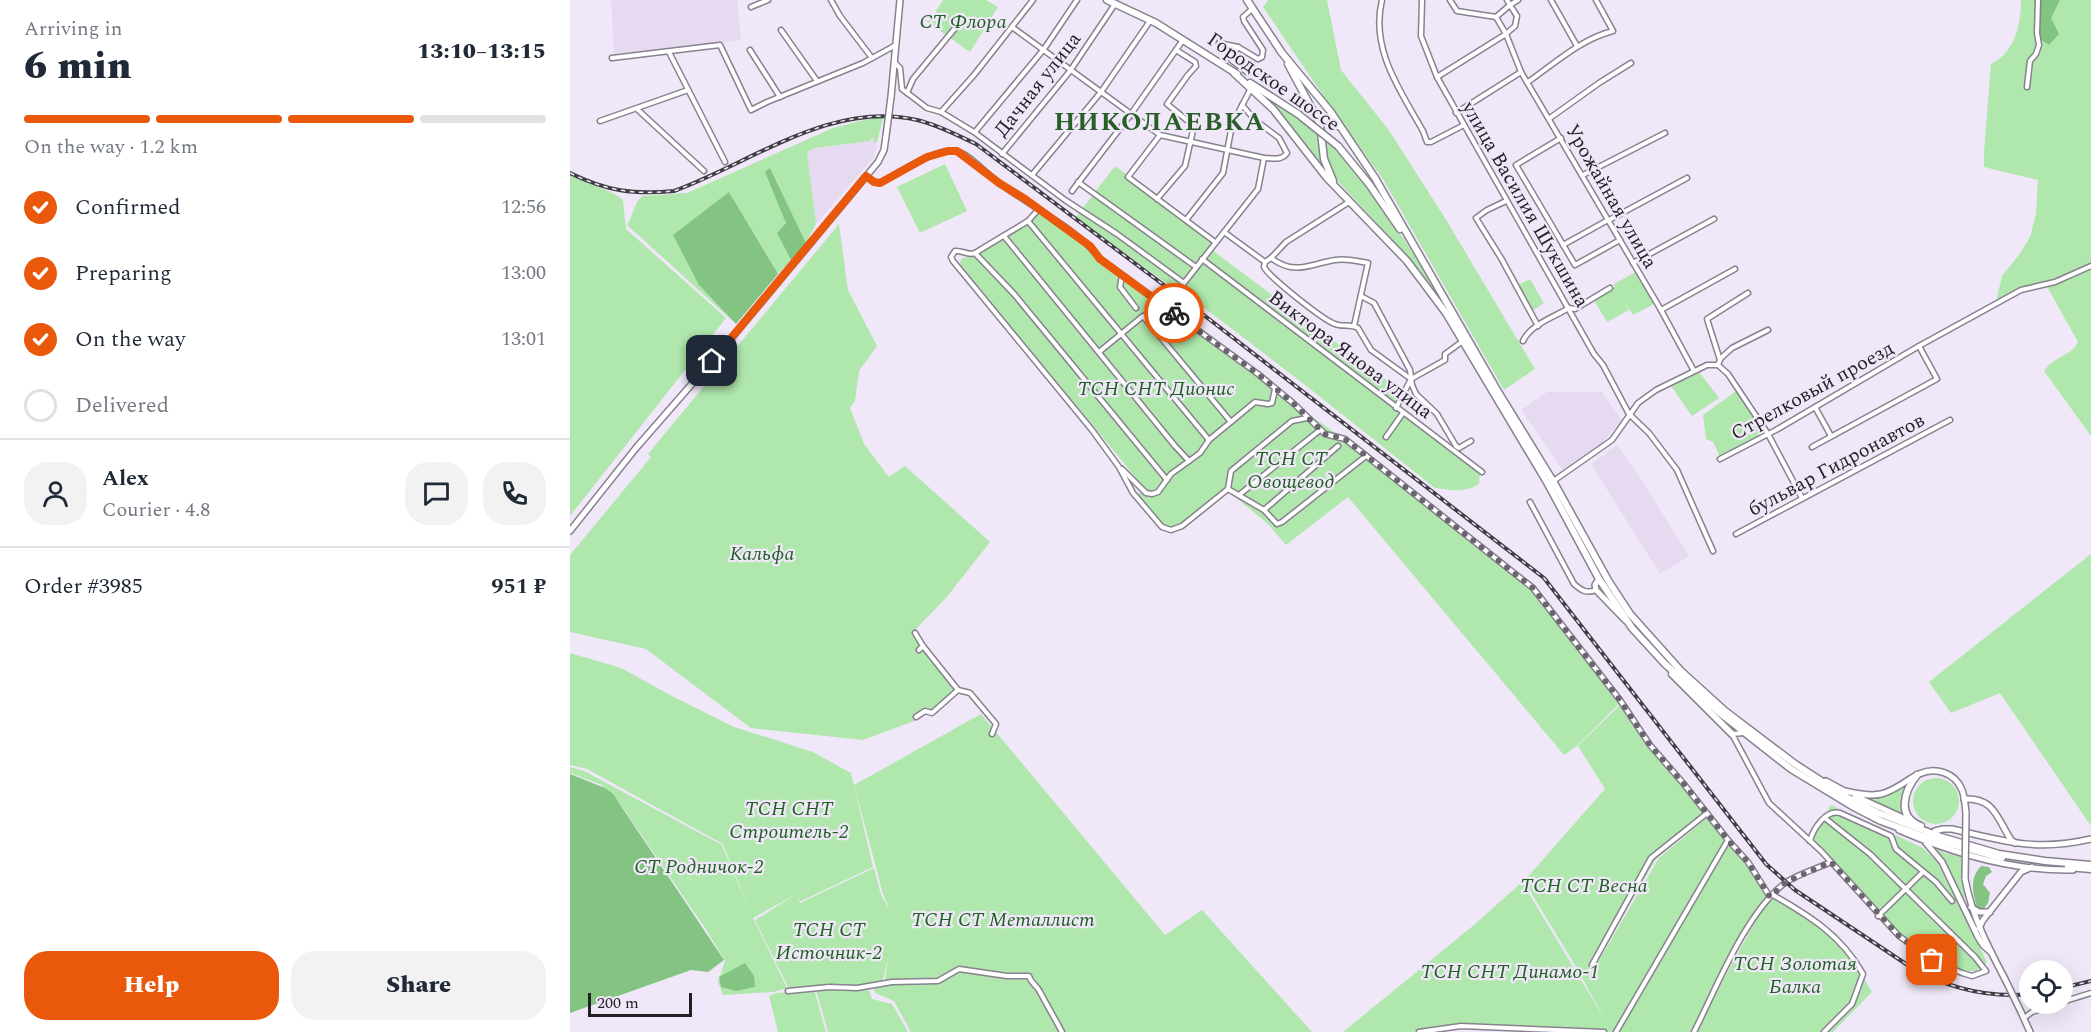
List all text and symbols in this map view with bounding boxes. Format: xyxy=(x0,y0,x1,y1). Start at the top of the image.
park label: СТ Флора xyxy=(919,7,1007,37)
text: Arriving in xyxy=(24,14,122,44)
street label: Дачная улица xyxy=(987,25,1089,144)
street label: Городское шоссе xyxy=(1201,25,1346,139)
text: 13:10–13:15 xyxy=(417,35,546,68)
text: 6 min xyxy=(24,37,132,96)
street label: улица Василия Шукшина xyxy=(1453,95,1597,313)
district label: НИКОЛАЕВКА xyxy=(1054,102,1266,142)
street label: Урожайная улица xyxy=(1557,119,1665,275)
text: On the way · 1.2 km xyxy=(24,132,198,162)
icon: check xyxy=(24,191,57,224)
text: Confirmed xyxy=(75,191,181,224)
text: 12:56 xyxy=(501,192,546,222)
icon: check xyxy=(24,257,57,290)
text: Preparing xyxy=(75,257,172,290)
text: 13:00 xyxy=(501,258,546,288)
courier xyxy=(1144,283,1204,343)
street label: Виктора Янова улица xyxy=(1262,283,1439,427)
icon: bike xyxy=(1158,297,1191,330)
icon: check xyxy=(24,323,57,356)
text: On the way xyxy=(75,323,186,356)
text: 13:01 xyxy=(501,324,546,354)
street label: Стрелковый проезд xyxy=(1725,333,1900,448)
pin xyxy=(686,335,737,386)
icon: home xyxy=(695,344,728,377)
park label: ТСН СНТ Дионис xyxy=(1077,374,1235,404)
text: Delivered xyxy=(75,389,169,422)
street label: бульвар Гидронавтов xyxy=(1743,406,1930,524)
park label: ТСН СТ Овощевод xyxy=(1247,444,1335,497)
button: person xyxy=(24,462,87,525)
text: Alex xyxy=(102,462,149,495)
button: chat xyxy=(405,462,468,525)
button: phone xyxy=(483,462,546,525)
text: Courier · 4.8 xyxy=(102,495,210,525)
park label: Кальфа xyxy=(729,539,795,569)
text: Order #3985 xyxy=(24,570,143,603)
text: 951 ₽ xyxy=(491,570,546,603)
park label: ТСН СНТ Строитель-2 xyxy=(729,794,849,847)
park label: СТ Родничок-2 xyxy=(634,852,764,882)
park label: ТСН СТ Весна xyxy=(1520,871,1648,901)
park label: ТСН СТ Металлист xyxy=(911,905,1095,935)
park label: ТСН СТ Источник-2 xyxy=(776,915,882,968)
pin xyxy=(1906,934,1957,985)
icon: bag xyxy=(1915,943,1948,976)
park label: ТСН Золотая Балка xyxy=(1733,949,1857,1002)
button: Help xyxy=(24,951,279,1020)
button: Share xyxy=(291,951,546,1020)
park label: ТСН СНТ Динамо-1 xyxy=(1421,957,1599,987)
map controls xyxy=(2019,960,2073,1014)
button: locate xyxy=(2019,960,2073,1014)
scale bar xyxy=(588,990,692,1018)
text: 200 m xyxy=(597,991,639,1015)

